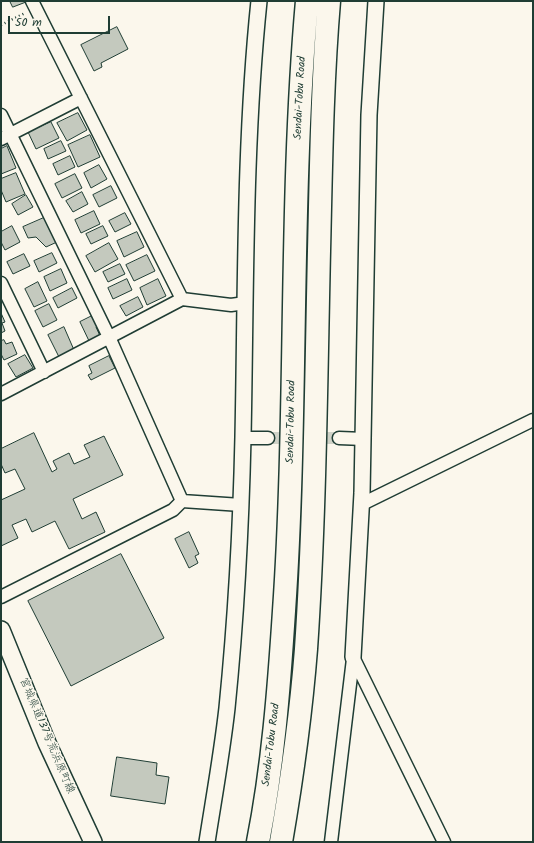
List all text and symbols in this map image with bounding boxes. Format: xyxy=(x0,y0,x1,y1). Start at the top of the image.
scale bar xyxy=(10,8,112,34)
text: 50 m xyxy=(15,13,42,32)
street label: Sendai-Tobu Road xyxy=(292,56,310,140)
street label: Sendai-Tobu Road xyxy=(285,380,299,464)
street label: 宮城県道137号荒浜原町線 xyxy=(16,676,76,796)
street label: Sendai-Tobu Road xyxy=(260,703,284,787)

